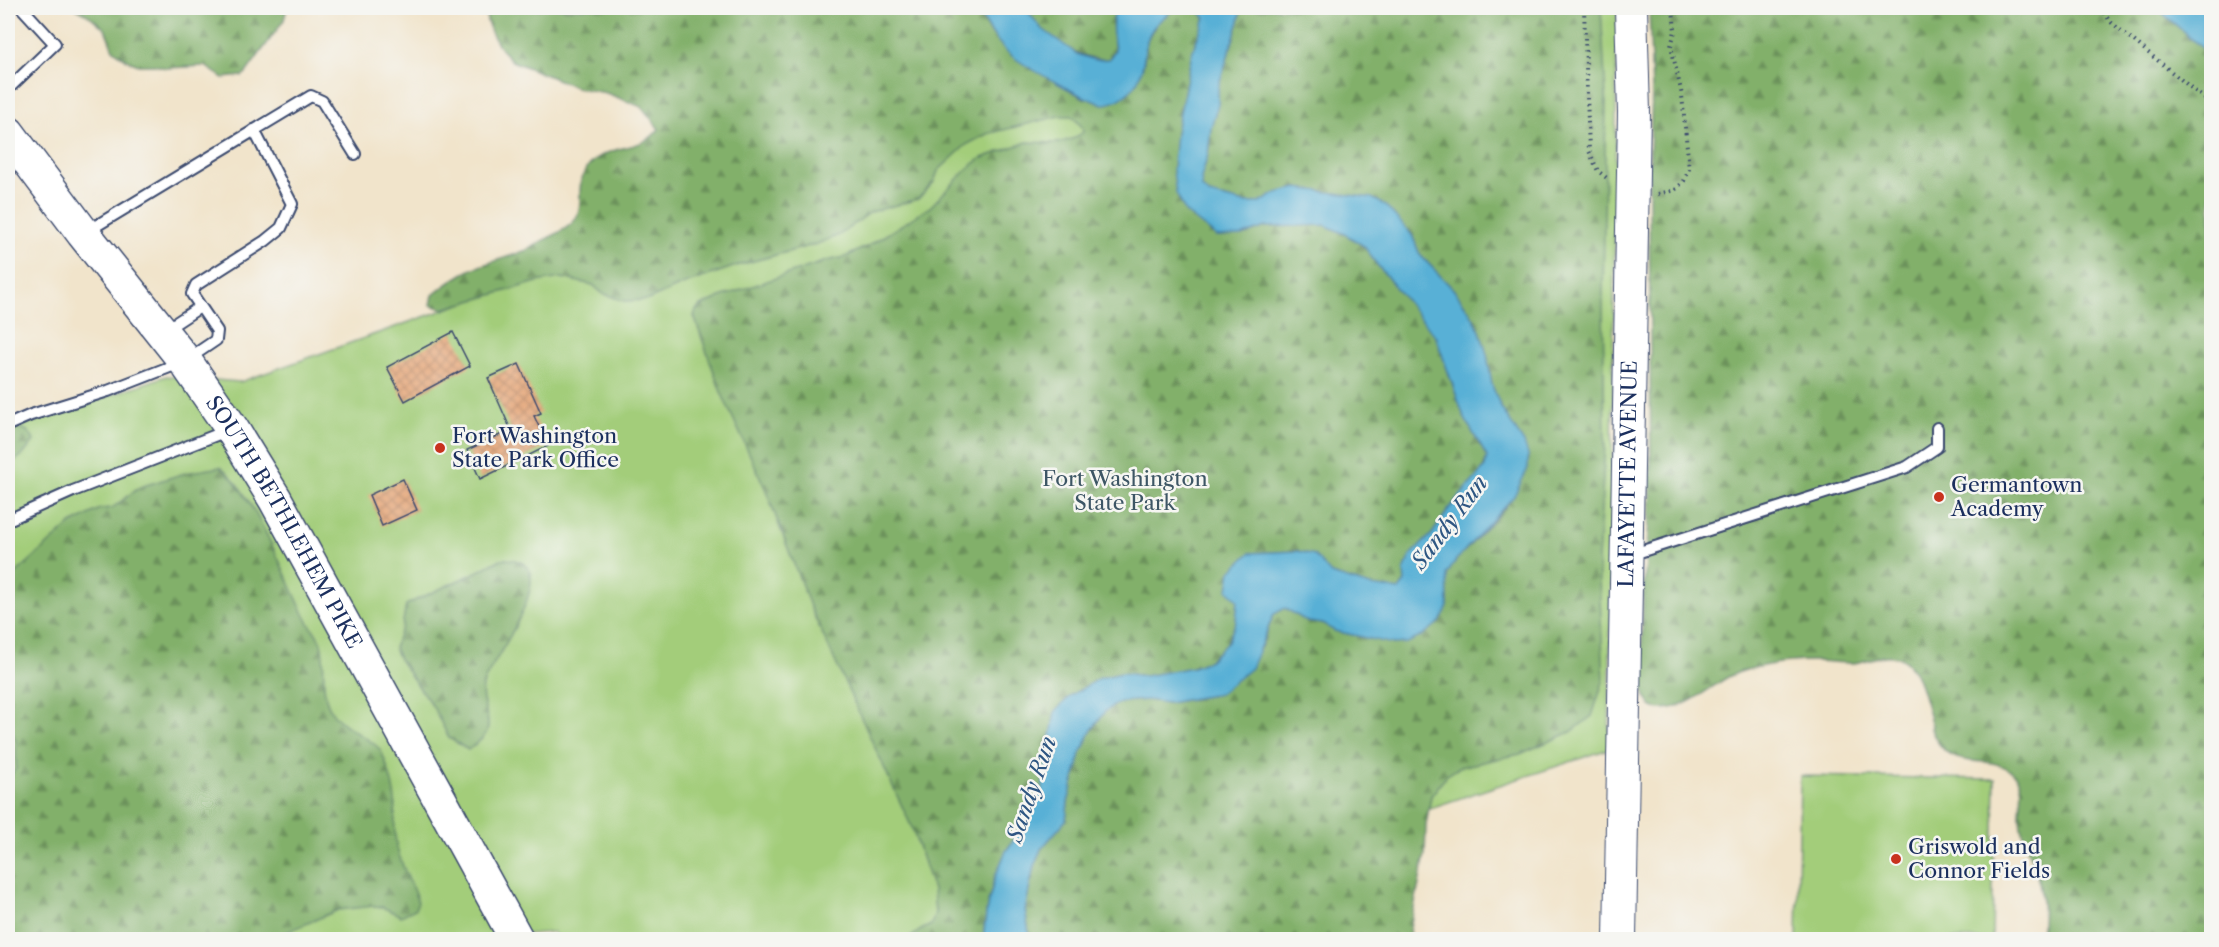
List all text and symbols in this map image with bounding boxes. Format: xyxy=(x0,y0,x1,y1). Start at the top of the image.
street label: LAFAYETTE AVENUE xyxy=(1613,360,1642,588)
street label: SOUTH BETHLEHEM PIKE xyxy=(201,391,368,653)
place label: Fort Washington State Park Office xyxy=(452,423,619,472)
marker: Fort Washington State Park Office xyxy=(433,441,447,455)
park label: Fort Washington State Park xyxy=(1042,466,1208,515)
water label: Sandy Run xyxy=(1404,470,1493,576)
place label: Germantown Academy xyxy=(1950,472,2083,521)
marker: Germantown Academy xyxy=(1932,490,1946,504)
water label: Sandy Run xyxy=(1000,733,1062,847)
place label: Griswold and Connor Fields xyxy=(1908,834,2050,883)
marker: Griswold and Connor Fields xyxy=(1889,852,1903,866)

